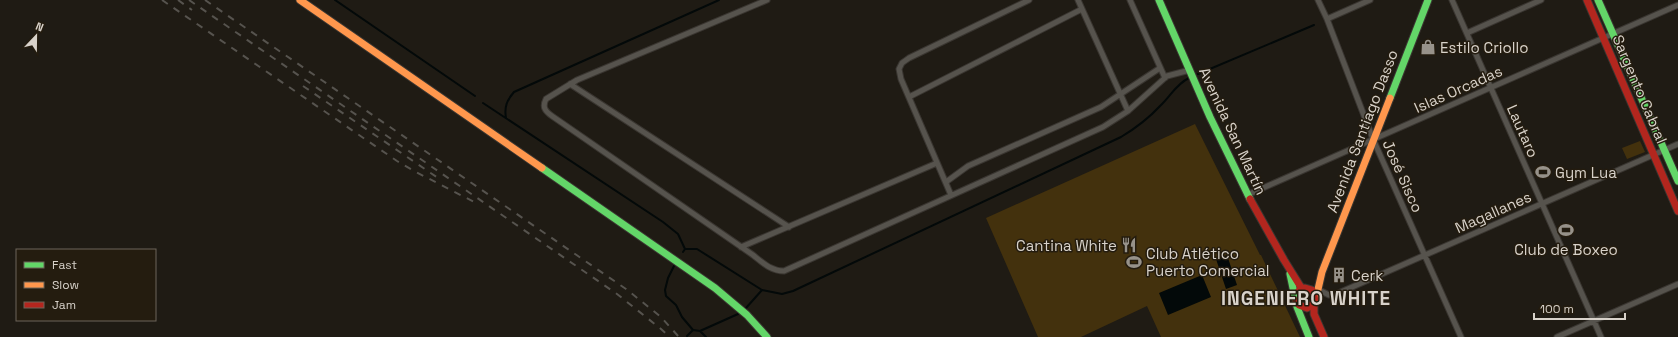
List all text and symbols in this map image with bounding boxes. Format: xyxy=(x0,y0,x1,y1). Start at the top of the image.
north arrow xyxy=(16,16,56,56)
text: N xyxy=(34,19,46,35)
street label: Sargento Cabral xyxy=(1609,32,1671,146)
shop icon: Estilo Criollo xyxy=(1419,38,1437,56)
place label: Estilo Criollo xyxy=(1440,38,1528,57)
street label: Avenida Santiago Dasso xyxy=(1322,47,1402,215)
street label: Islas Orcadas xyxy=(1411,61,1505,117)
street label: Avenida San Martín xyxy=(1195,64,1271,198)
street label: Lautaro xyxy=(1503,102,1543,160)
street label: José Sisco xyxy=(1379,137,1427,215)
sports icon: Gym Lua xyxy=(1534,163,1552,181)
place label: Gym Lua xyxy=(1555,163,1617,182)
street label: Magallanes xyxy=(1452,187,1534,237)
sports icon: Club de Boxeo xyxy=(1557,221,1575,239)
place label: Cantina White xyxy=(1016,236,1117,255)
restaurant icon: Cantina White xyxy=(1120,236,1138,254)
place label: Club de Boxeo xyxy=(1514,240,1618,259)
place label: Club Atlético Puerto Comercial xyxy=(1146,244,1270,280)
legend xyxy=(16,249,156,321)
sports icon: Club Atlético Puerto Comercial xyxy=(1125,253,1143,271)
text: Fast xyxy=(52,257,77,273)
building icon: Cerk xyxy=(1330,266,1348,284)
place label: Cerk xyxy=(1351,266,1383,285)
text: Slow xyxy=(52,277,79,293)
district label: INGENIERO WHITE xyxy=(1221,286,1391,311)
scale bar xyxy=(1534,295,1625,321)
text: Jam xyxy=(52,297,76,313)
text: 100 m xyxy=(1540,301,1574,317)

